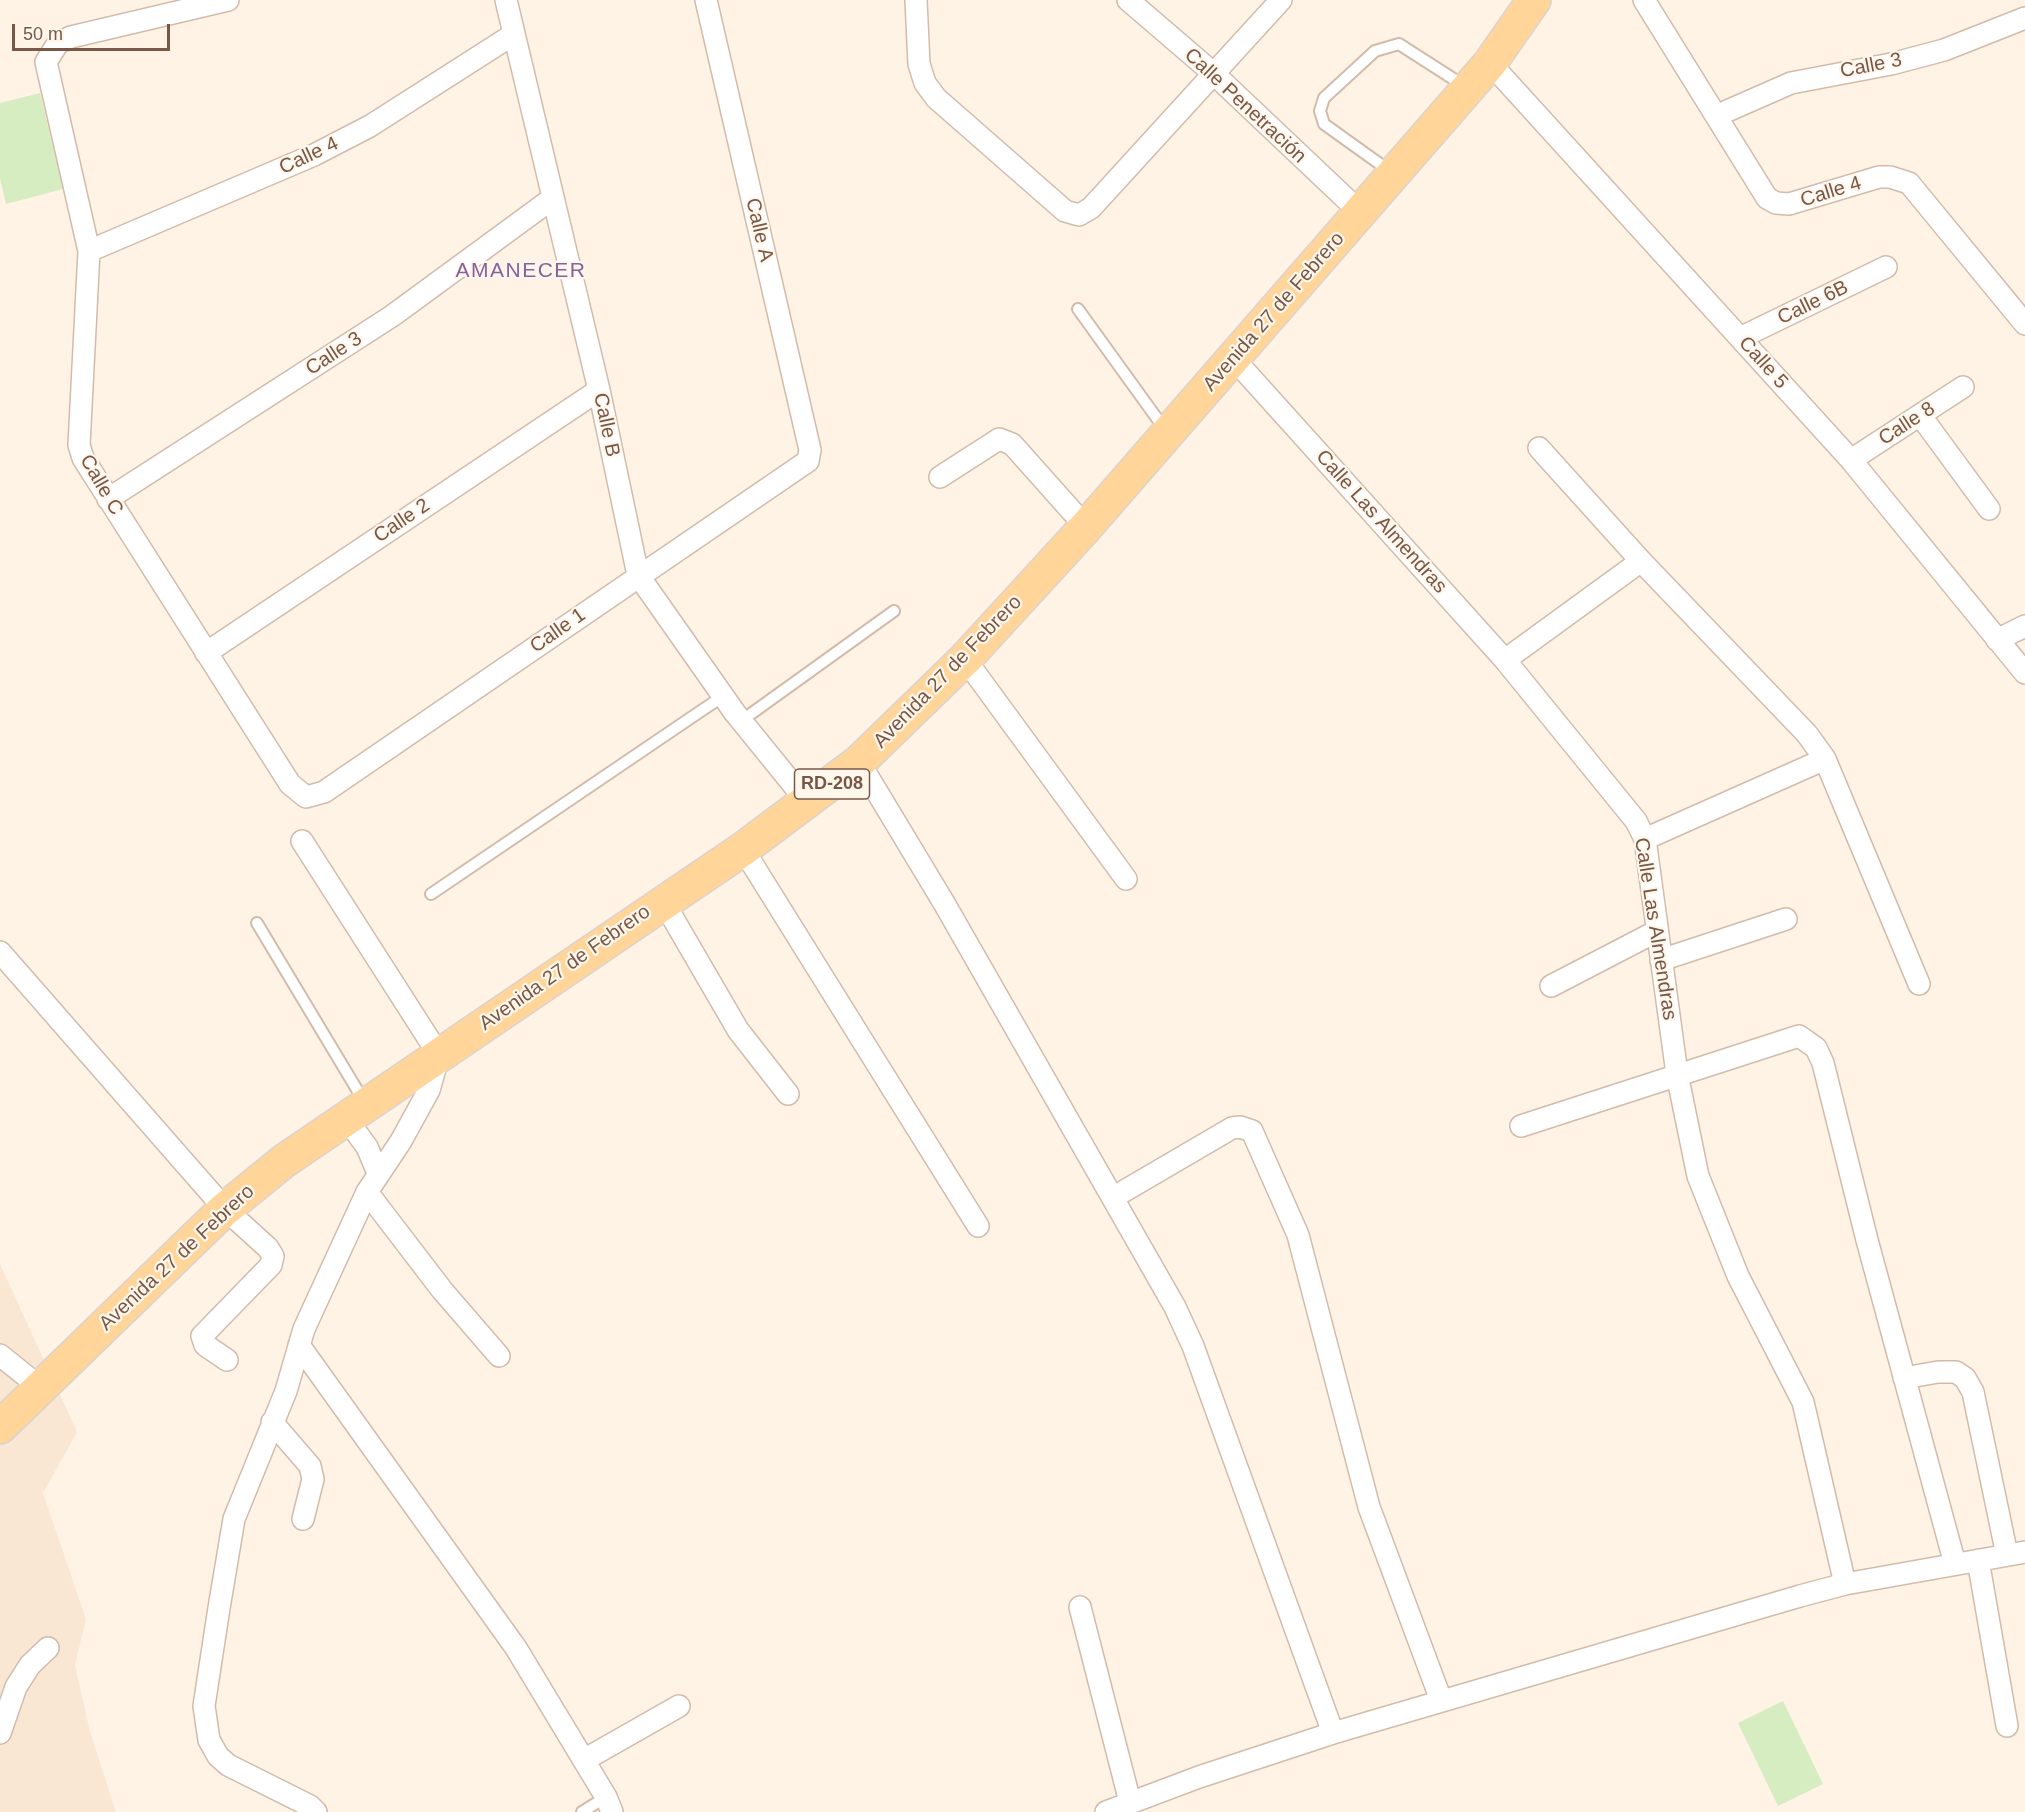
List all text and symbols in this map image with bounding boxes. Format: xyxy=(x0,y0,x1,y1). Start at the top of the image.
scale bar xyxy=(15,12,172,50)
text: 50 m xyxy=(23,24,63,44)
street label: Calle Penetración xyxy=(1179,43,1311,169)
street label: Calle 3 xyxy=(1838,48,1904,84)
street label: Calle 4 xyxy=(276,132,342,180)
street label: Calle 4 xyxy=(1798,171,1864,213)
street label: Calle A xyxy=(740,196,778,264)
street label: Avenida 27 de Febrero xyxy=(1198,227,1350,397)
district label: AMANECER xyxy=(455,258,587,284)
street label: Calle 6B xyxy=(1774,276,1852,330)
street label: Calle 3 xyxy=(301,327,367,381)
street label: Calle 5 xyxy=(1733,332,1793,394)
street label: Calle B xyxy=(588,391,624,459)
street label: Calle 8 xyxy=(1874,397,1940,451)
street label: Calle Las Almendras xyxy=(1310,445,1452,599)
street label: Calle C xyxy=(74,451,128,519)
street label: Calle 2 xyxy=(369,494,435,548)
street label: Avenida 27 de Febrero xyxy=(869,591,1027,753)
street label: Calle 1 xyxy=(526,603,590,659)
road number: RD-208 xyxy=(794,769,870,799)
street label: Calle Las Almendras xyxy=(1629,836,1681,1022)
street label: Avenida 27 de Febrero xyxy=(475,900,655,1036)
street label: Avenida 27 de Febrero xyxy=(95,1180,259,1336)

